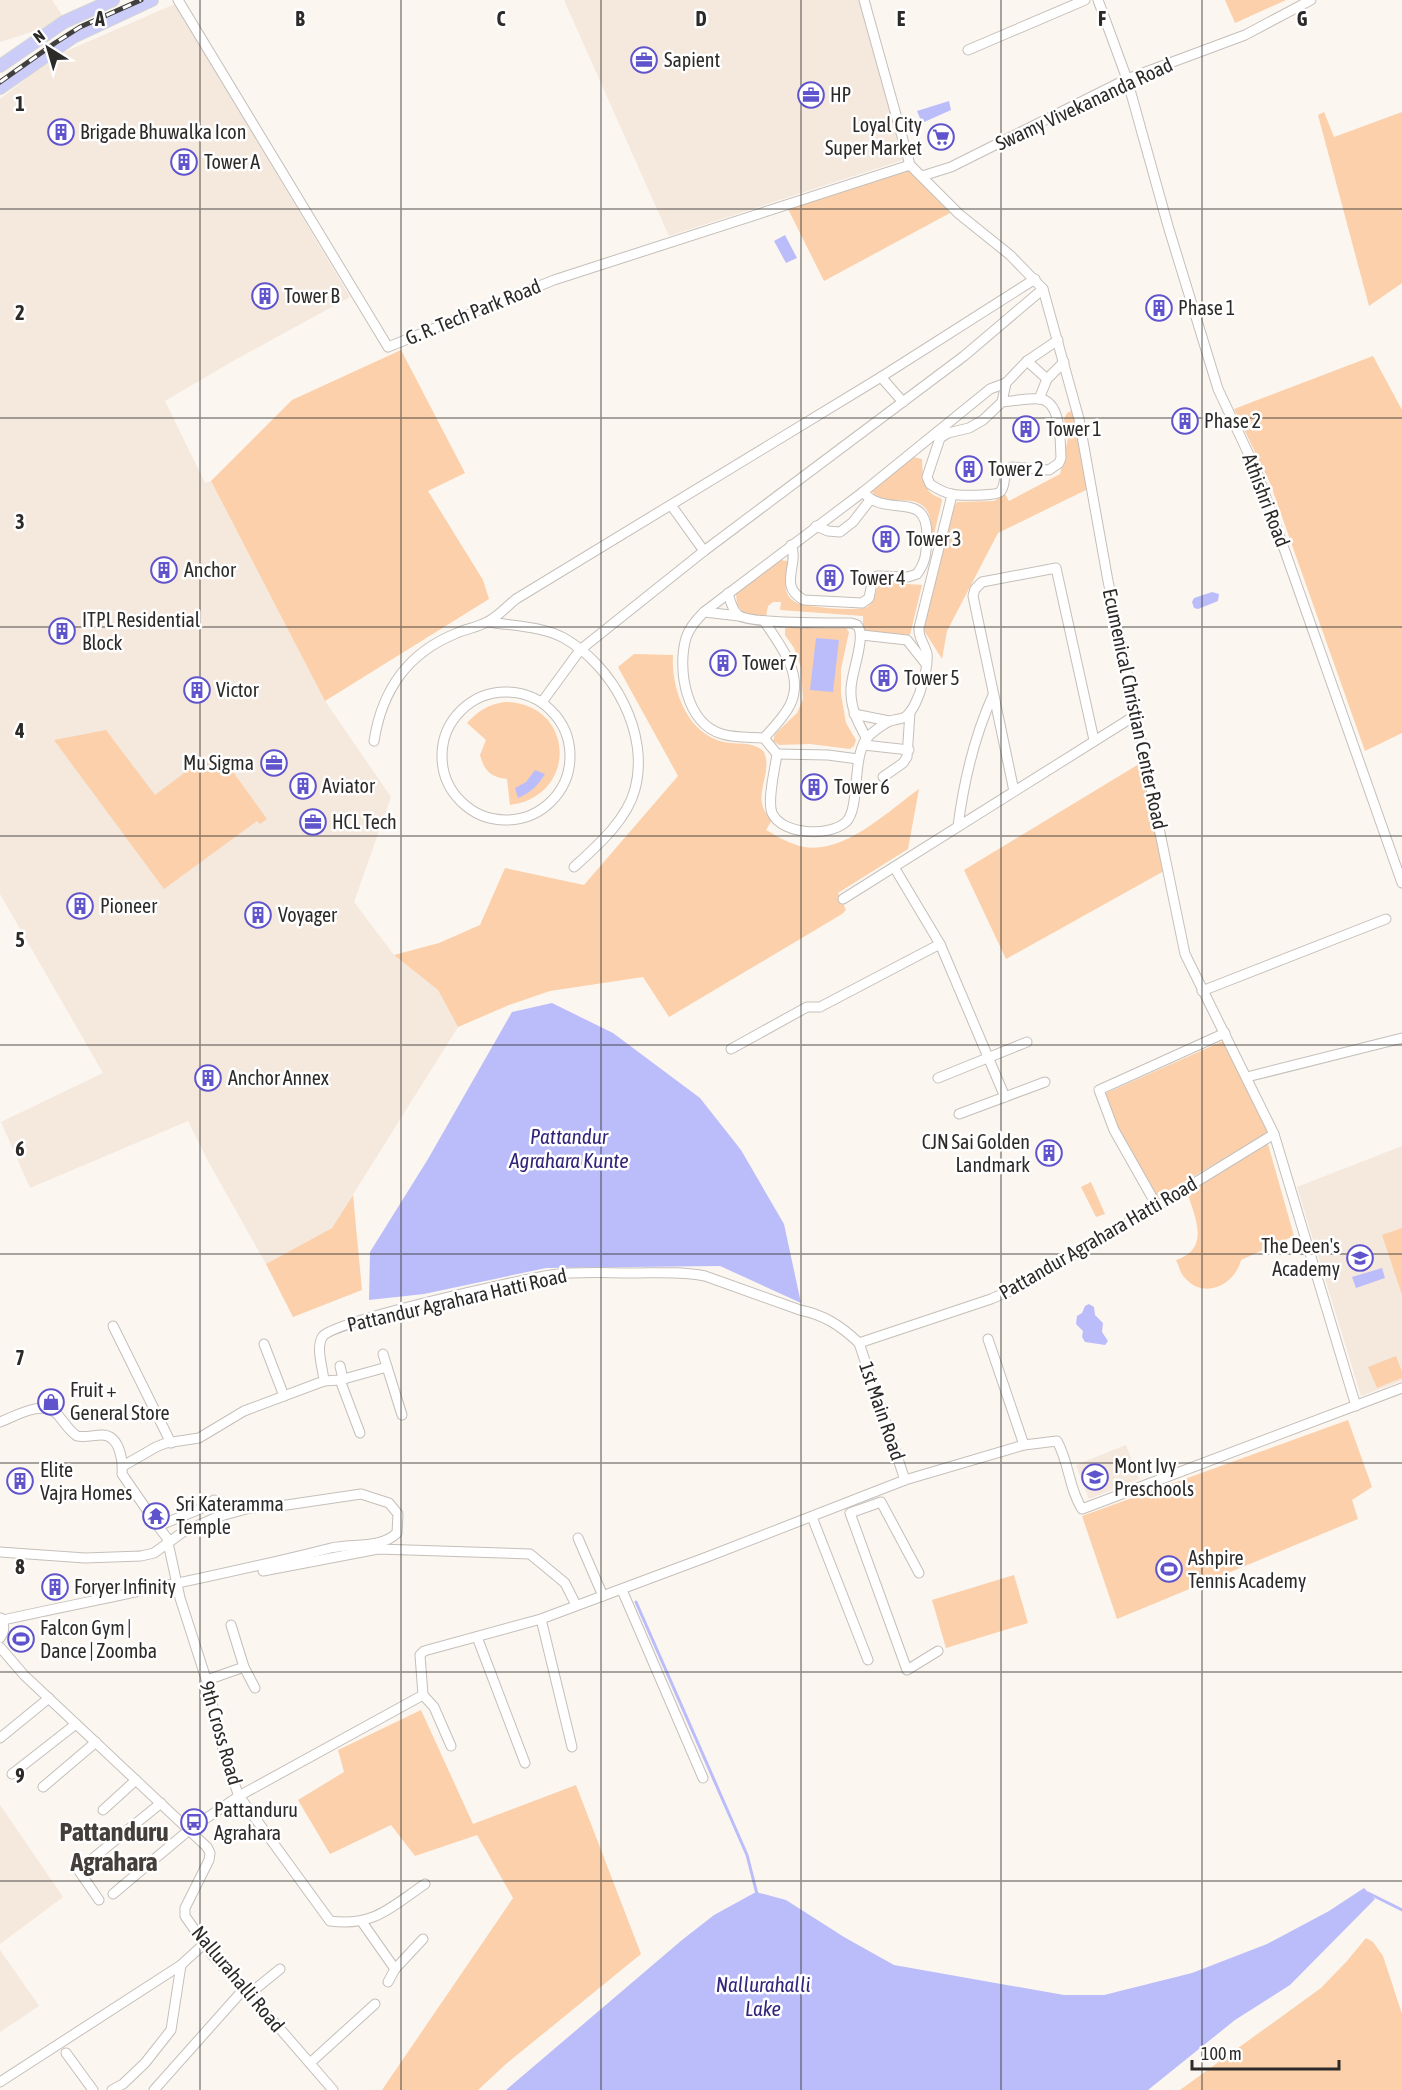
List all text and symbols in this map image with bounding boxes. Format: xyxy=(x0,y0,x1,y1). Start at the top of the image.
text: A xyxy=(94,7,105,30)
text: B xyxy=(295,7,305,30)
text: C xyxy=(497,7,506,30)
text: D xyxy=(695,7,707,30)
text: E xyxy=(897,7,906,30)
text: F xyxy=(1098,7,1106,30)
text: G xyxy=(1297,7,1308,30)
north arrow xyxy=(18,18,78,78)
text: N xyxy=(30,26,48,46)
office icon: Sapient xyxy=(629,45,659,75)
place label: Sapient xyxy=(664,48,721,71)
street label: Swamy Vivekananda Road xyxy=(992,52,1176,155)
office icon: HP xyxy=(796,80,826,110)
place label: HP xyxy=(830,83,851,106)
text: 1 xyxy=(15,92,25,115)
place label: Loyal City Super Market xyxy=(825,113,922,159)
building icon: Brigade Bhuwalka Icon xyxy=(46,117,76,147)
place label: Brigade Bhuwalka Icon xyxy=(80,120,246,143)
supermarket icon: Loyal City Super Market xyxy=(926,122,956,152)
building icon: Tower A xyxy=(169,147,199,177)
place label: Tower A xyxy=(204,150,260,173)
street label: G. R. Tech Park Road xyxy=(402,274,544,349)
building icon: Tower B xyxy=(250,281,280,311)
place label: Tower B xyxy=(284,284,340,307)
building icon: Phase 1 xyxy=(1144,293,1174,323)
place label: Phase 1 xyxy=(1178,296,1235,319)
text: 2 xyxy=(15,301,25,324)
building icon: Phase 2 xyxy=(1170,406,1200,436)
place label: Phase 2 xyxy=(1204,409,1261,432)
building icon: Tower 1 xyxy=(1011,414,1041,444)
place label: Tower 1 xyxy=(1046,417,1102,440)
street label: Athishri Road xyxy=(1238,450,1295,550)
building icon: Tower 2 xyxy=(954,454,984,484)
place label: Tower 2 xyxy=(988,457,1044,480)
text: 3 xyxy=(15,510,25,533)
building icon: Tower 3 xyxy=(871,524,901,554)
place label: Tower 3 xyxy=(906,527,962,550)
building icon: Anchor xyxy=(149,555,179,585)
place label: Anchor xyxy=(184,558,237,581)
building icon: Tower 4 xyxy=(815,563,845,593)
place label: Tower 4 xyxy=(850,566,906,589)
street label: Ecumenical Christian Center Road xyxy=(1099,586,1172,831)
place label: ITPL Residential Block xyxy=(82,608,201,654)
building icon: ITPL Residential Block xyxy=(47,616,77,646)
building icon: Tower 7 xyxy=(708,648,738,678)
place label: Tower 7 xyxy=(742,651,798,674)
building icon: Tower 5 xyxy=(869,663,899,693)
place label: Tower 5 xyxy=(904,666,960,689)
building icon: Victor xyxy=(182,675,212,705)
place label: Victor xyxy=(216,678,260,701)
text: 4 xyxy=(14,719,25,742)
office icon: Mu Sigma xyxy=(259,748,289,778)
place label: Mu Sigma xyxy=(183,751,254,774)
building icon: Aviator xyxy=(288,771,318,801)
building icon: Tower 6 xyxy=(799,772,829,802)
place label: Aviator xyxy=(322,774,376,797)
place label: Tower 6 xyxy=(834,775,890,798)
office icon: HCL Tech xyxy=(298,807,328,837)
place label: HCL Tech xyxy=(332,810,397,833)
building icon: Pioneer xyxy=(65,891,95,921)
place label: Pioneer xyxy=(100,894,158,917)
building icon: Voyager xyxy=(243,900,273,930)
place label: Voyager xyxy=(278,903,338,926)
text: 5 xyxy=(15,928,25,951)
building icon: Anchor Annex xyxy=(193,1063,223,1093)
place label: Anchor Annex xyxy=(228,1066,329,1089)
water label: Pattandur Agrahara Kunte xyxy=(508,1124,629,1172)
place label: CJN Sai Golden Landmark xyxy=(922,1130,1030,1176)
text: 6 xyxy=(15,1137,25,1160)
building icon: CJN Sai Golden Landmark xyxy=(1034,1138,1064,1168)
street label: Pattandur Agrahara Hatti Road xyxy=(995,1171,1201,1304)
place label: The Deen's Academy xyxy=(1261,1234,1340,1280)
school or university icon: The Deen's Academy xyxy=(1345,1243,1375,1273)
street label: Pattandur Agrahara Hatti Road xyxy=(345,1263,569,1336)
text: 7 xyxy=(15,1346,25,1369)
street label: 1st Main Road xyxy=(855,1358,910,1463)
place label: Fruit + General Store xyxy=(70,1378,170,1424)
shop icon: Fruit + General Store xyxy=(36,1387,66,1417)
place label: Mont Ivy Preschools xyxy=(1114,1454,1194,1500)
place label: Elite Vajra Homes xyxy=(40,1458,132,1504)
school or university icon: Mont Ivy Preschools xyxy=(1080,1462,1110,1492)
building icon: Elite Vajra Homes xyxy=(5,1466,35,1496)
place label: Sri Kateramma Temple xyxy=(176,1492,284,1538)
temple icon: Sri Kateramma Temple xyxy=(141,1501,171,1531)
place label: Ashpire Tennis Academy xyxy=(1188,1546,1306,1592)
sports icon: Ashpire Tennis Academy xyxy=(1154,1554,1184,1584)
text: 8 xyxy=(15,1555,25,1578)
building icon: Foryer Infinity xyxy=(40,1572,70,1602)
place label: Foryer Infinity xyxy=(74,1575,176,1598)
place label: Falcon Gym | Dance | Zoomba xyxy=(40,1616,157,1662)
sports icon: Falcon Gym | Dance | Zoomba xyxy=(6,1624,36,1654)
street label: 9th Cross Road xyxy=(196,1678,247,1787)
text: 9 xyxy=(15,1764,25,1787)
place label: Pattanduru Agrahara xyxy=(214,1798,298,1844)
bus stop icon: Pattanduru Agrahara xyxy=(179,1807,209,1837)
district label: Pattanduru Agrahara xyxy=(59,1817,169,1877)
street label: Nallurahalli Road xyxy=(187,1921,289,2036)
water label: Nallurahalli Lake xyxy=(716,1972,811,2020)
scale bar xyxy=(1192,2033,1339,2071)
text: 100 m xyxy=(1201,2043,1242,2064)

